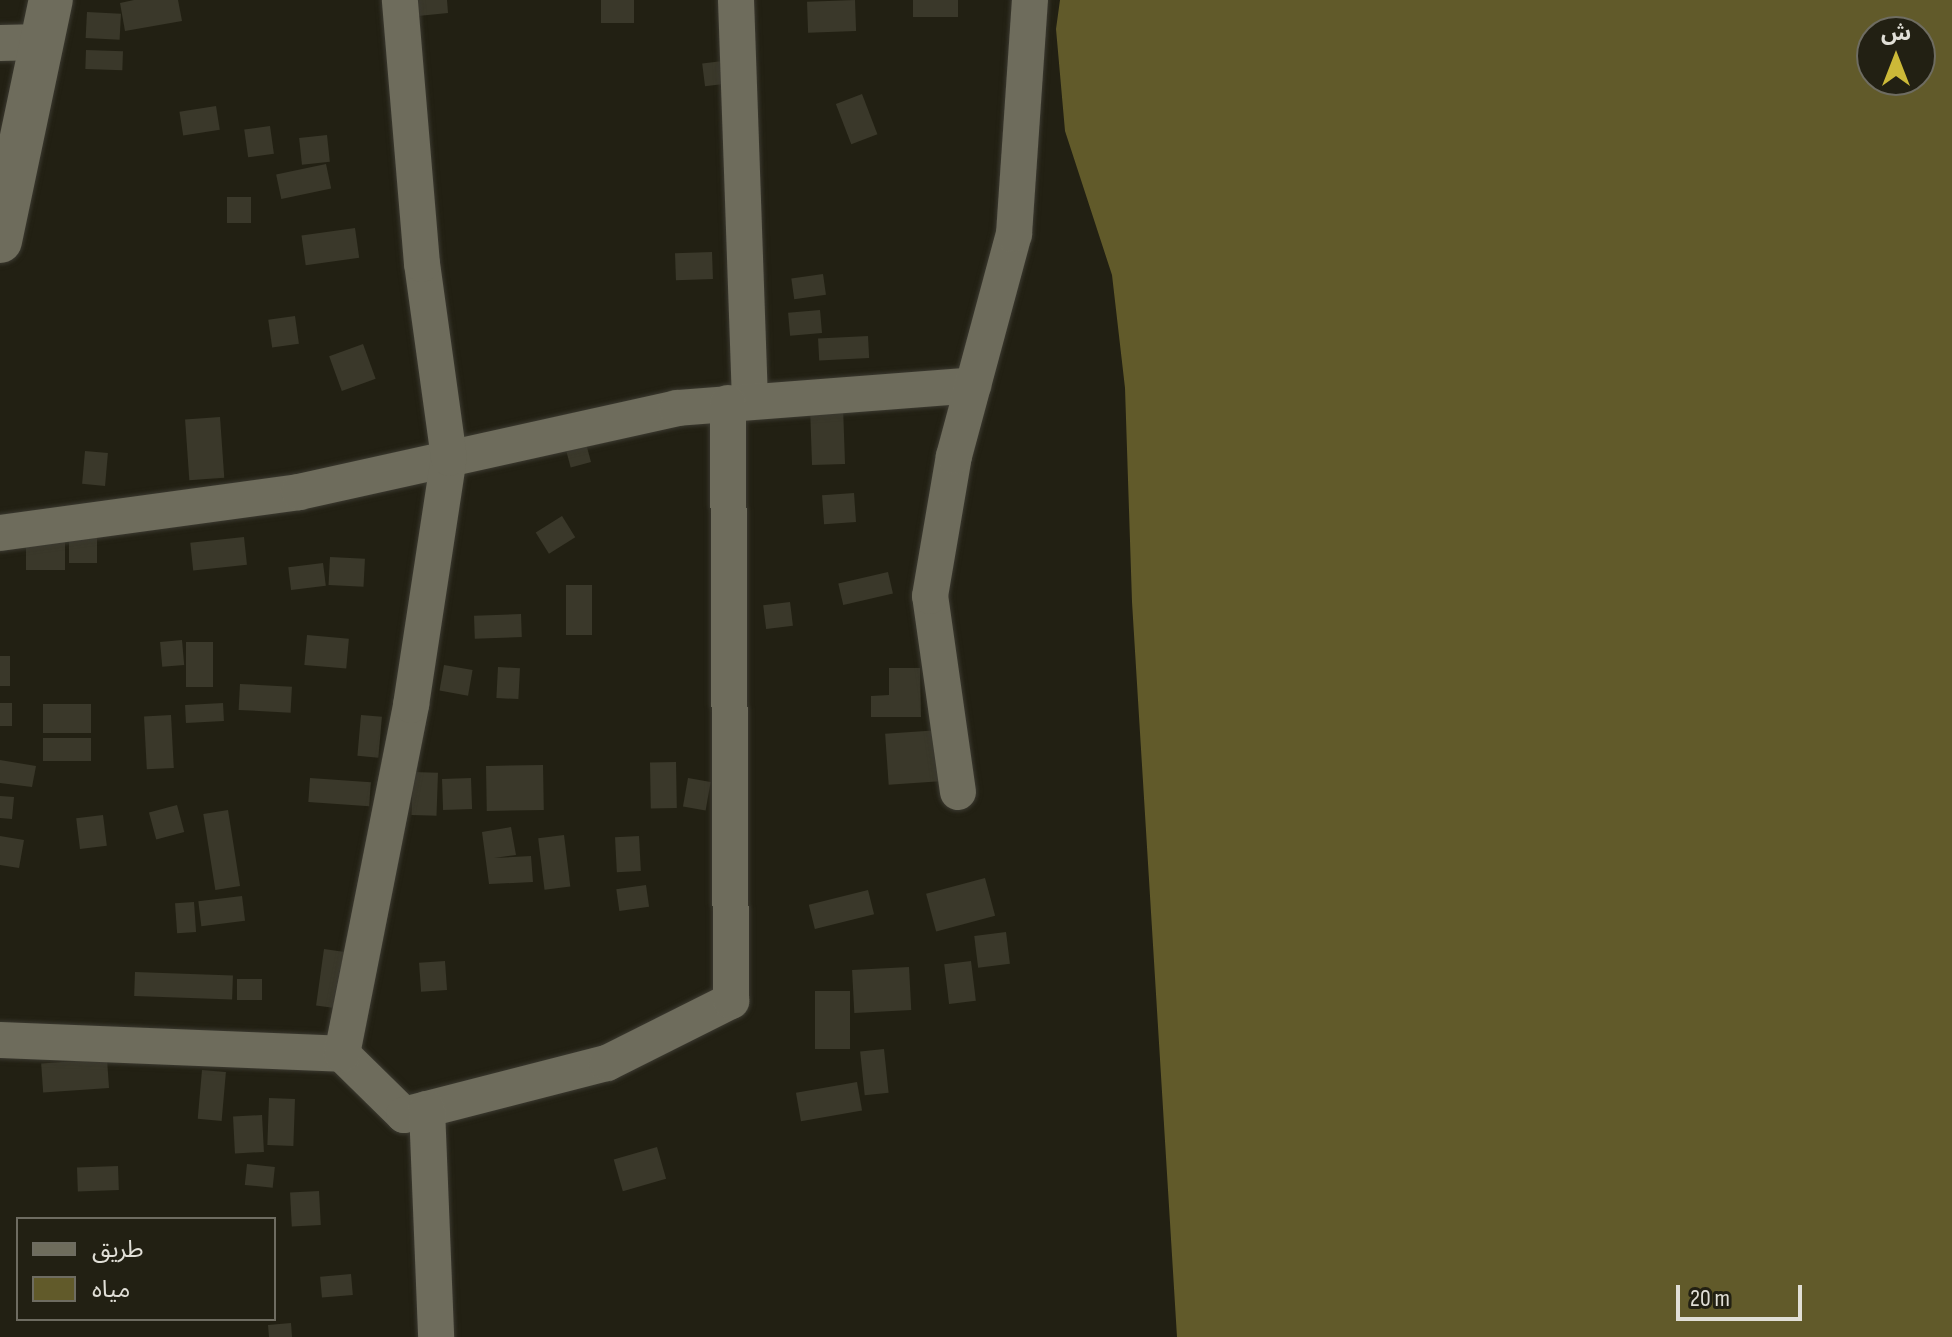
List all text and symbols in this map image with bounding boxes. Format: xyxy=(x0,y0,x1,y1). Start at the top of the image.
north arrow xyxy=(1856,16,1936,96)
text: ش xyxy=(1881,20,1911,47)
legend xyxy=(16,1217,276,1321)
text: طريق xyxy=(92,1235,144,1264)
scale bar xyxy=(1680,1269,1806,1319)
text: مياه xyxy=(92,1275,130,1304)
text: 20 m xyxy=(1690,1284,1730,1313)

